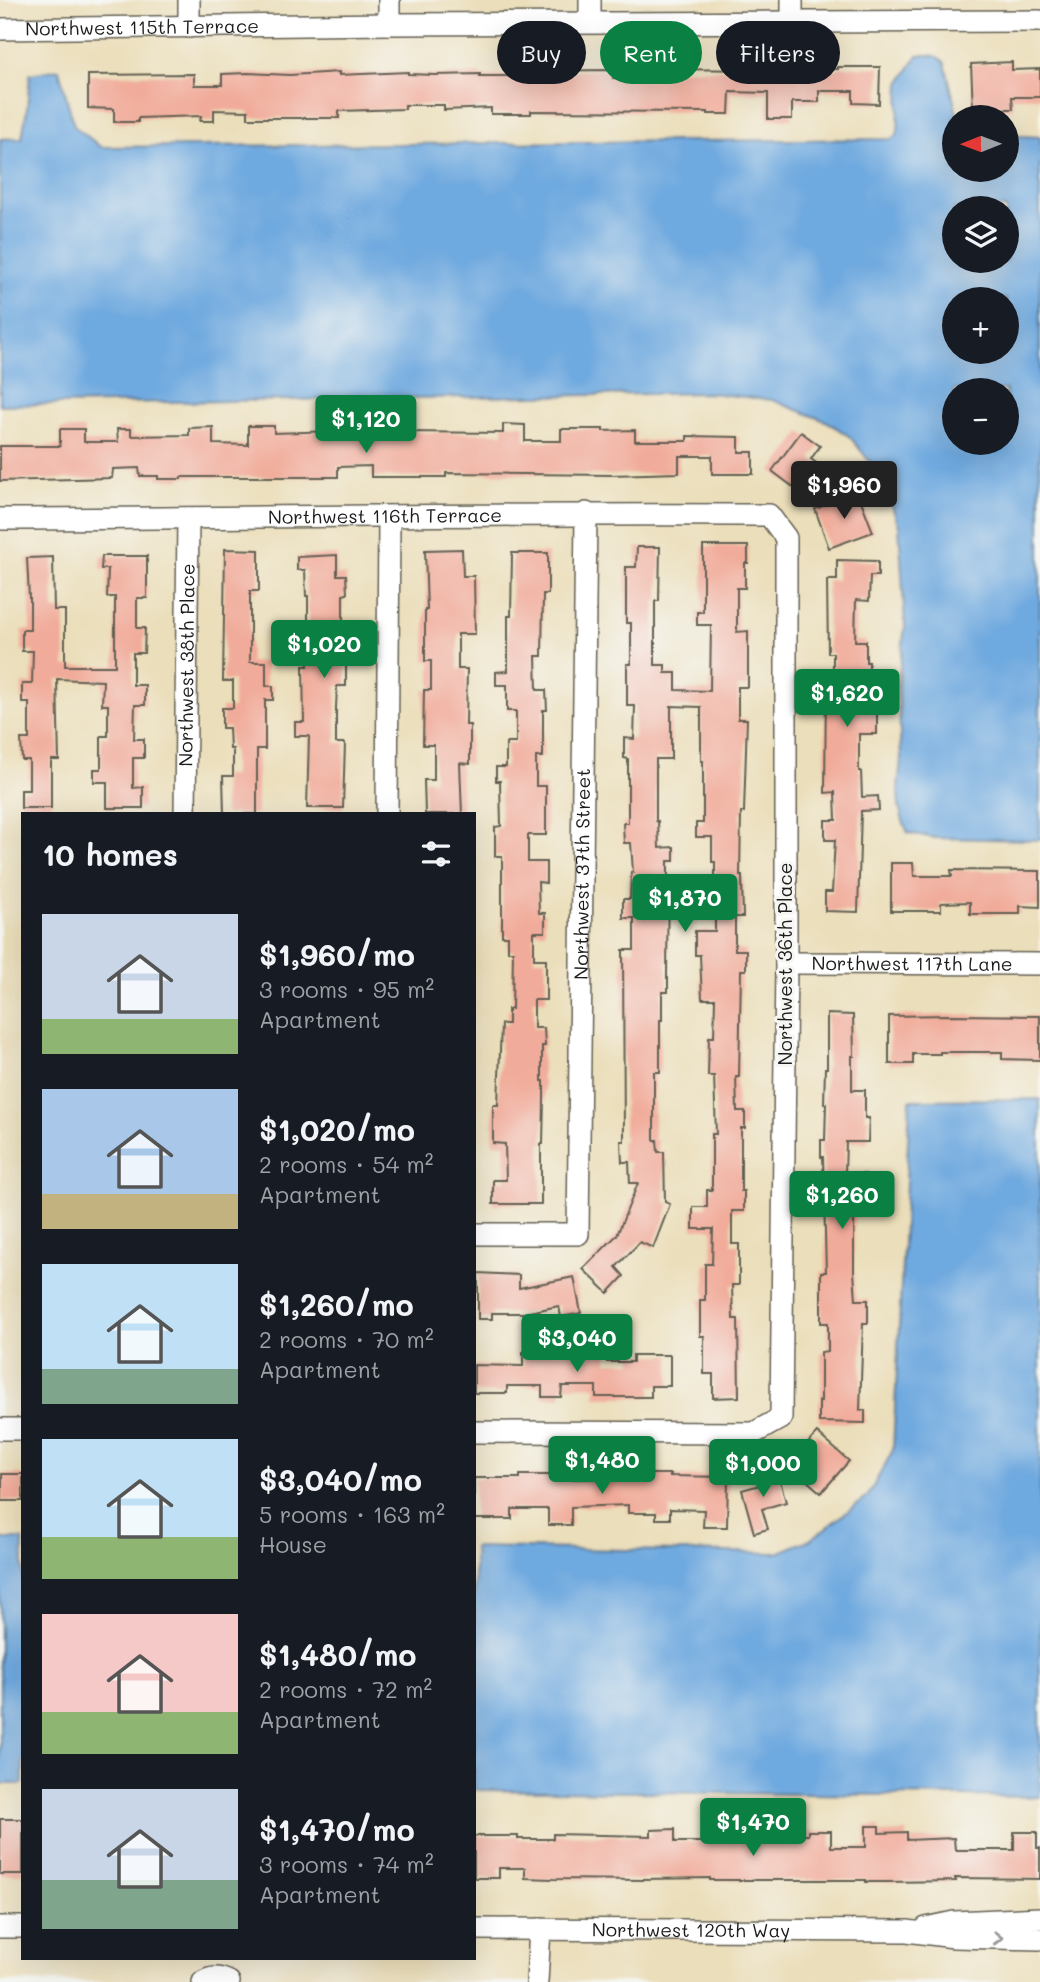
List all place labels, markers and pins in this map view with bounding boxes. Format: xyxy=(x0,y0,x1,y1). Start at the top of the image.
pin: $1,120 xyxy=(309,396,423,455)
pin: $1,960 xyxy=(787,462,901,521)
pin: $1,020 xyxy=(267,620,381,680)
pin: $1,620 xyxy=(790,670,904,729)
pin: $1,870 xyxy=(628,874,742,934)
pin: $1,260 xyxy=(785,1172,899,1231)
pin: $3,040 xyxy=(520,1314,634,1374)
pin: $1,480 xyxy=(545,1436,659,1496)
pin: $1,000 xyxy=(706,1440,820,1499)
pin: $1,470 xyxy=(696,1798,810,1858)

